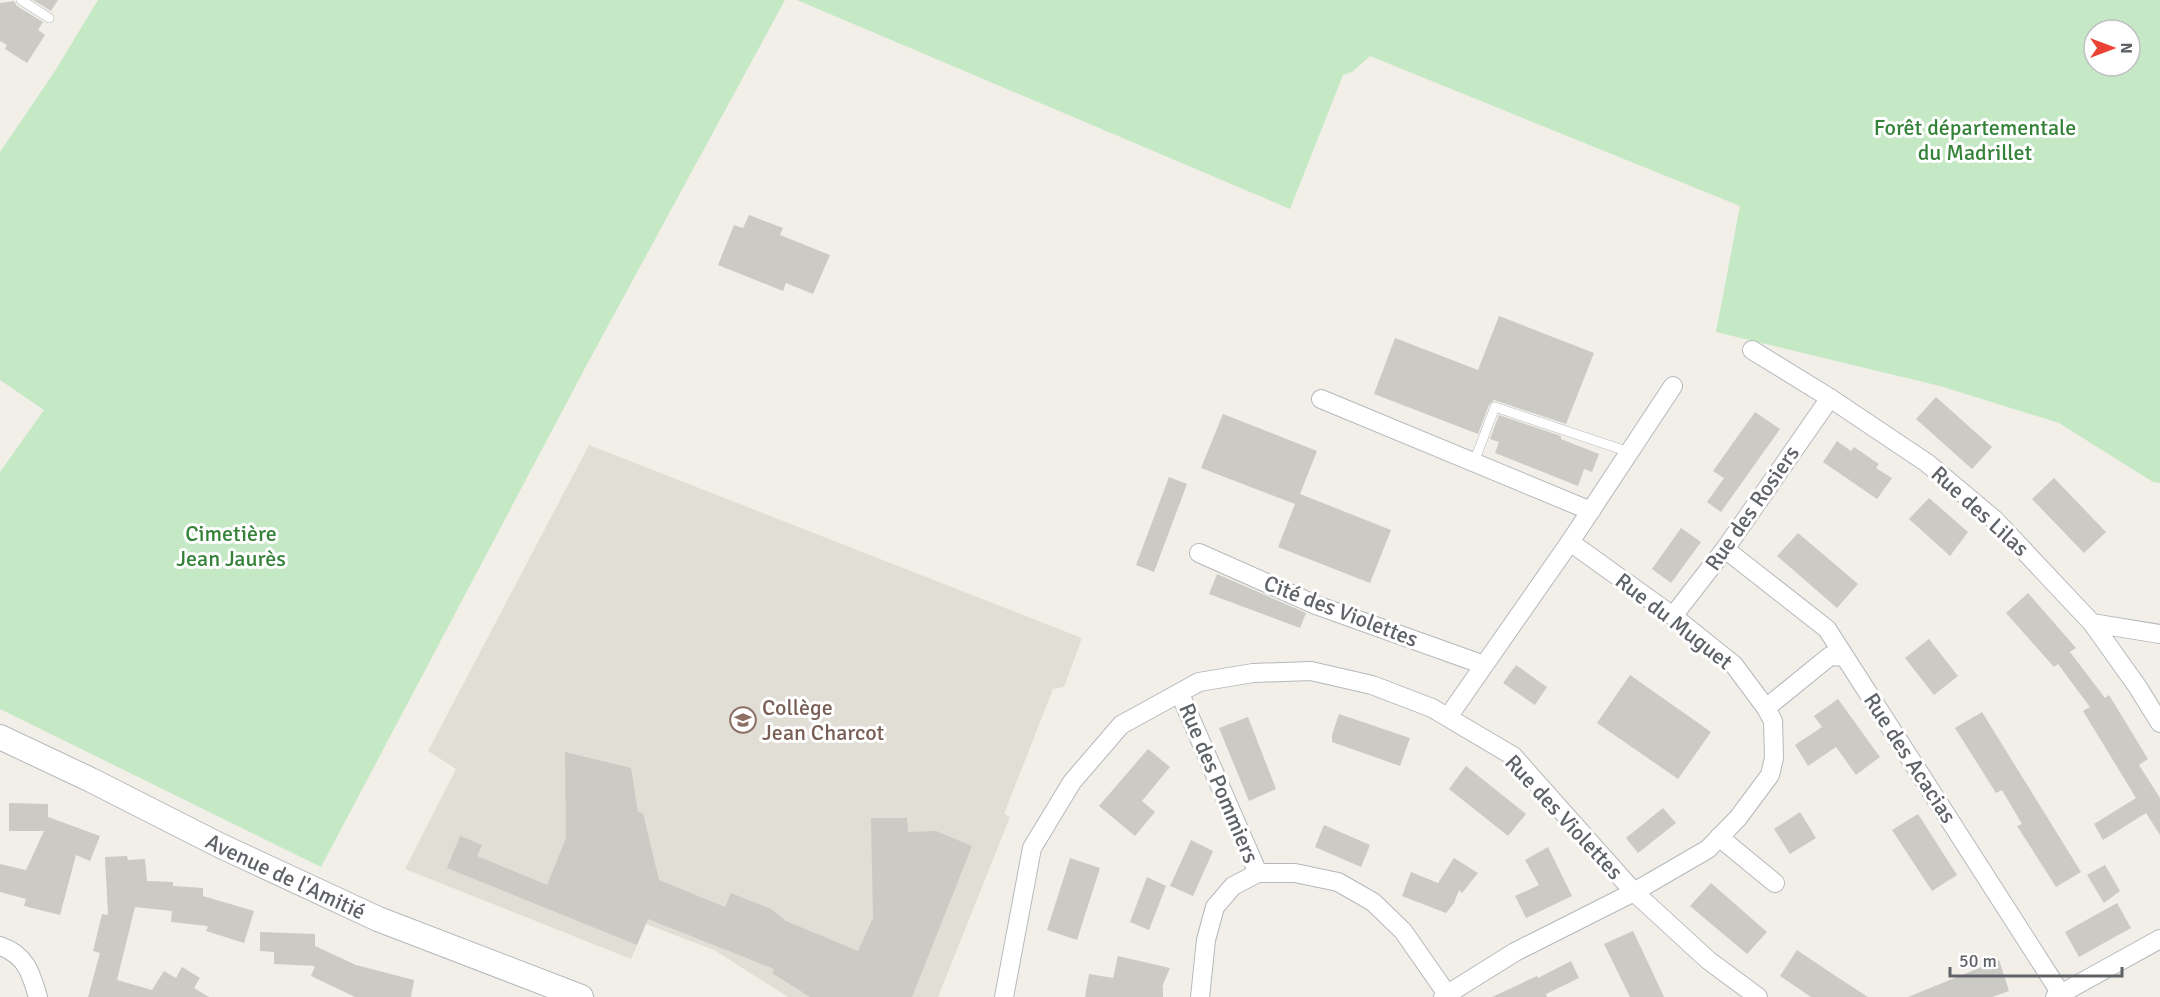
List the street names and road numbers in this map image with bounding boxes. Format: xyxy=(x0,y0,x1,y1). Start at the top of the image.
street label: Rue des Rosiers xyxy=(1699,440,1805,576)
street label: Rue des Lilas xyxy=(1926,460,2034,562)
street label: Rue du Muguet xyxy=(1610,567,1738,675)
street label: Cité des Violettes xyxy=(1260,569,1422,653)
street label: Rue des Acacias xyxy=(1858,688,1962,828)
street label: Rue des Pommiers xyxy=(1173,699,1265,867)
street label: Rue des Violettes xyxy=(1499,749,1629,885)
street label: Avenue de l'Amitié xyxy=(201,827,370,925)

